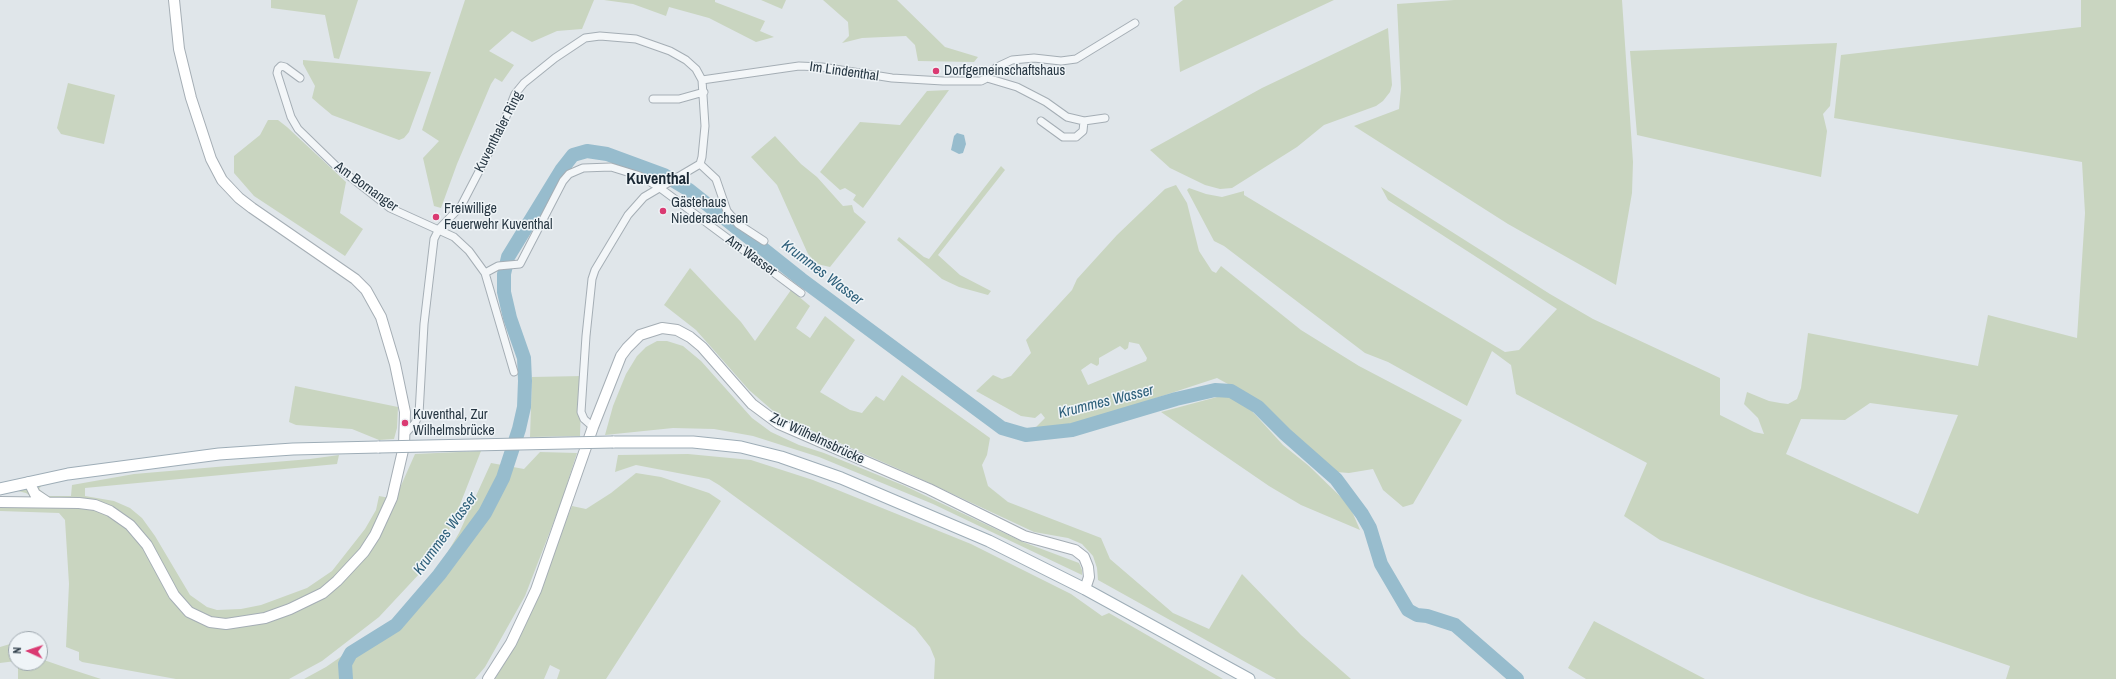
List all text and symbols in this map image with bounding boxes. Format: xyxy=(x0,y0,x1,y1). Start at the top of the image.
street label: Im Lindenthal xyxy=(808,59,880,85)
place label: Dorfgemeinschaftshaus xyxy=(944,63,1065,79)
marker: Dorfgemeinschaftshaus xyxy=(931,66,941,76)
street label: Kuventhaler Ring xyxy=(471,89,527,175)
street label: Am Bornanger xyxy=(331,158,401,216)
district label: Kuventhal xyxy=(626,170,690,190)
place label: Gästehaus Niedersachsen xyxy=(671,195,748,228)
place label: Freiwillige Feuerwehr Kuventhal xyxy=(444,201,553,234)
marker: Gästehaus Niedersachsen xyxy=(658,206,668,216)
marker: Freiwillige Feuerwehr Kuventhal xyxy=(431,212,441,222)
street label: Am Wasser xyxy=(722,232,780,280)
water label: Krummes Wasser xyxy=(778,236,866,310)
water label: Krummes Wasser xyxy=(1057,381,1155,423)
place label: Kuventhal, Zur Wilhelmsbrücke xyxy=(413,407,495,440)
street label: Zur Wilhelmsbrücke xyxy=(767,410,867,468)
marker: Kuventhal, Zur Wilhelmsbrücke xyxy=(400,418,410,428)
water label: Krummes Wasser xyxy=(410,489,482,579)
north arrow xyxy=(8,631,48,671)
text: N xyxy=(10,647,24,654)

